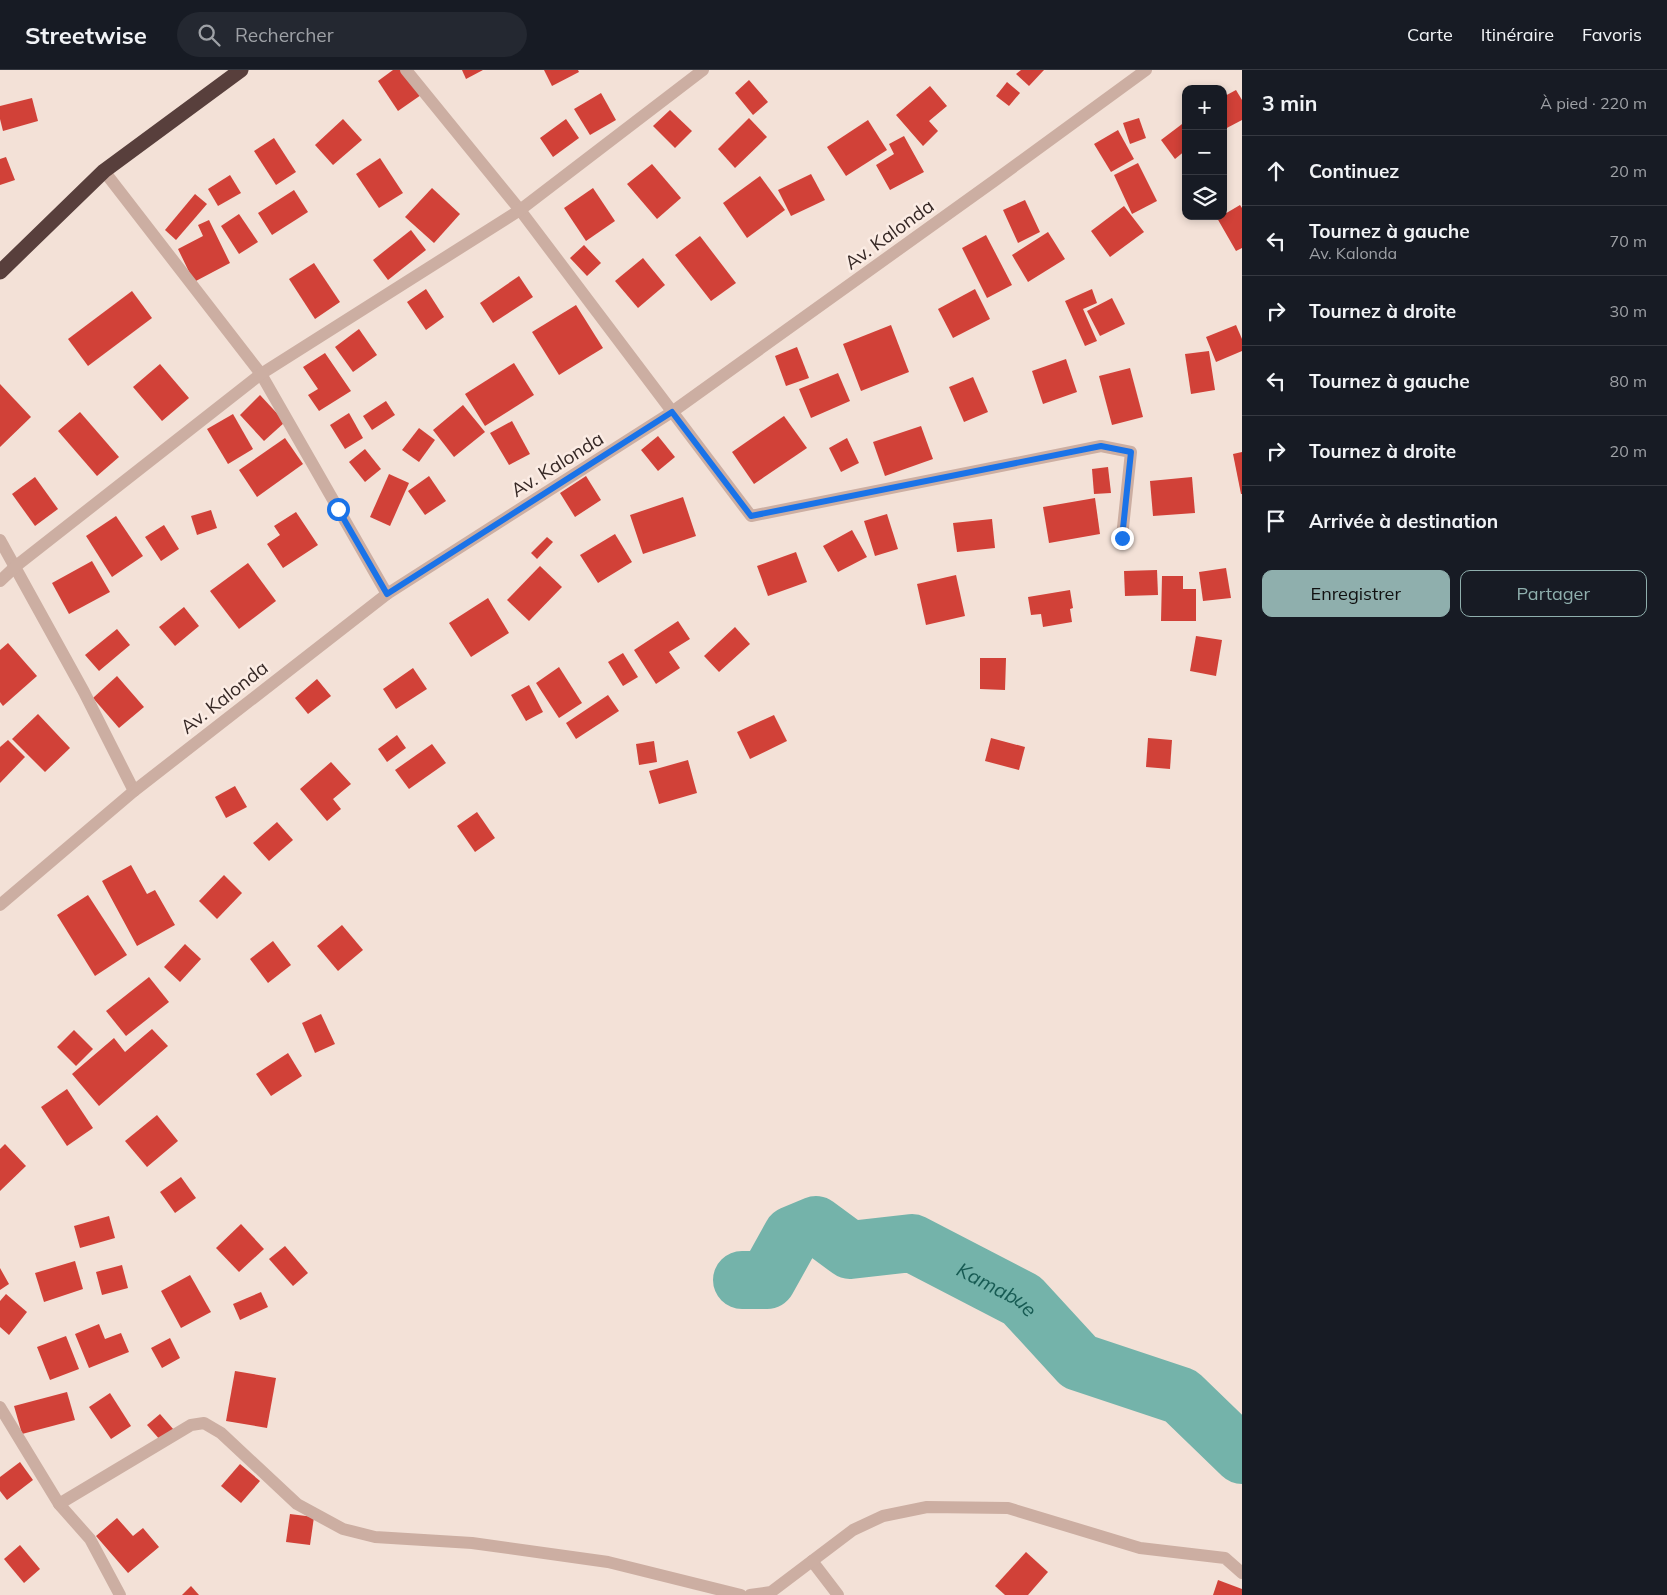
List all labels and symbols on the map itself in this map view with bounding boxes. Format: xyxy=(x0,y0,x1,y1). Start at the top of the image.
street label: Av. Kalonda xyxy=(840,194,938,274)
street label: Av. Kalonda xyxy=(506,426,608,502)
route start xyxy=(327,498,350,521)
route end xyxy=(1111,527,1134,550)
street label: Av. Kalonda xyxy=(175,655,273,739)
water label: Kamabue xyxy=(953,1256,1043,1321)

